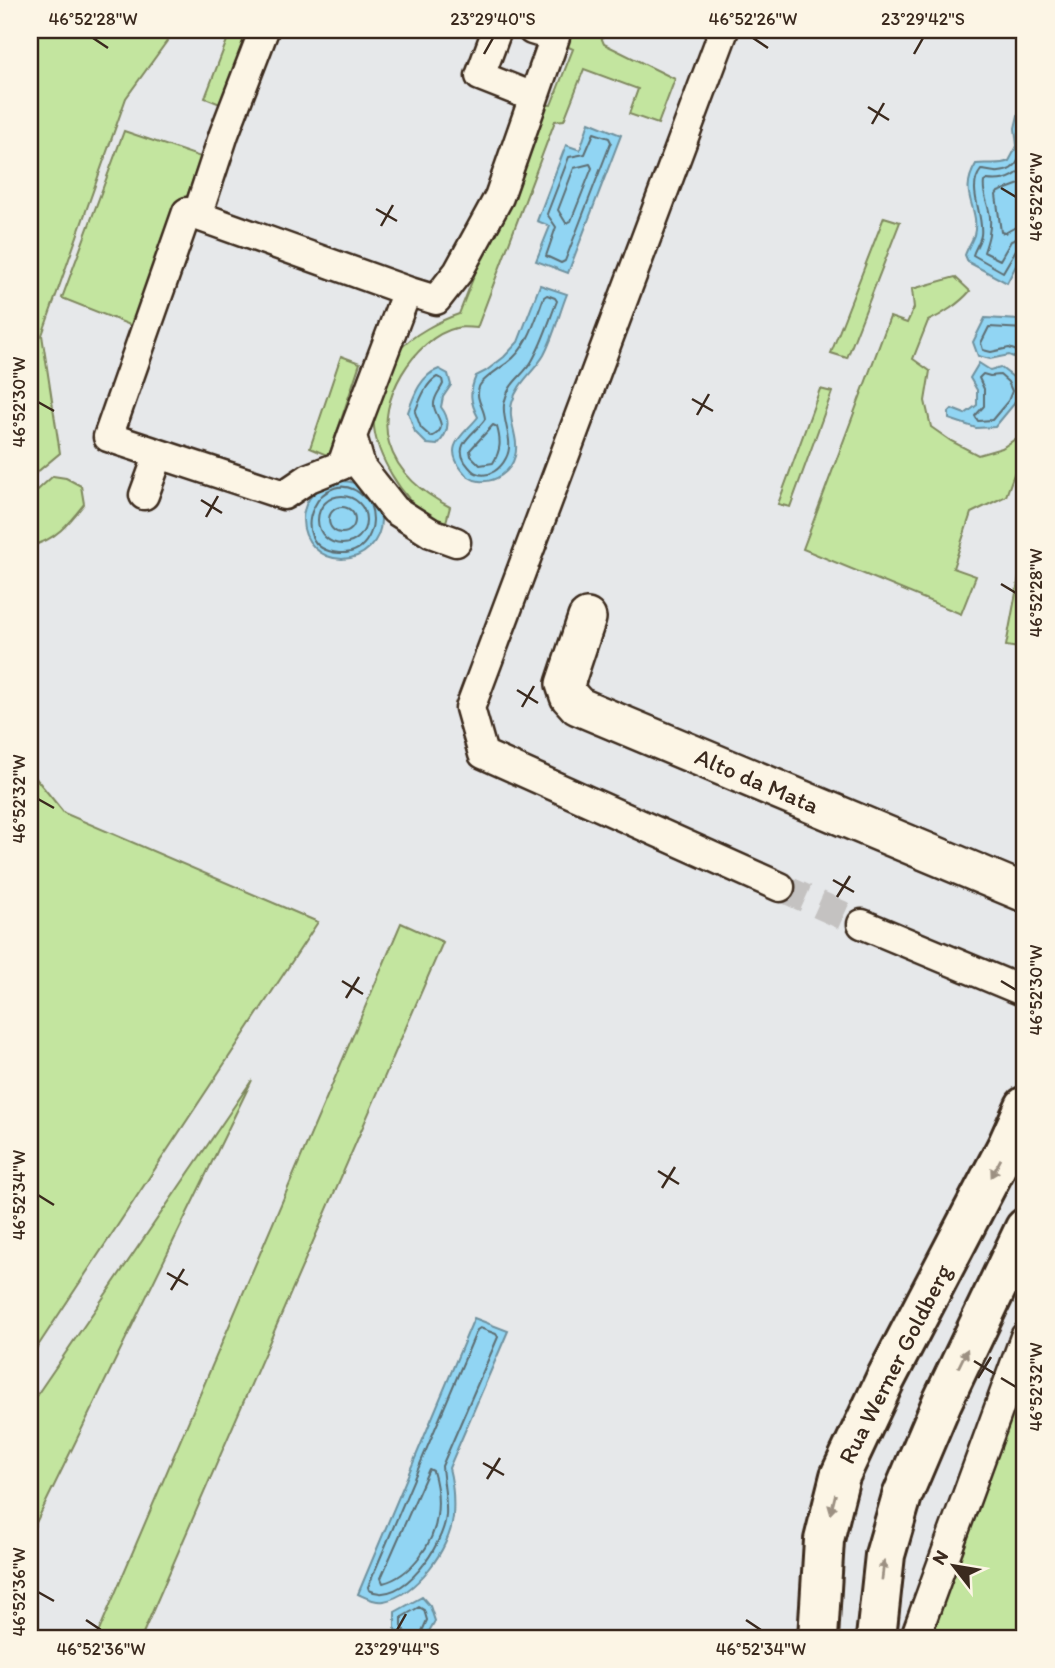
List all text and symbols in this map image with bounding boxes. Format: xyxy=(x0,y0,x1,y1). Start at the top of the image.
text: 46°52'28"W xyxy=(48,8,138,30)
text: 23°29'40"S xyxy=(450,8,536,30)
text: 46°52'26"W xyxy=(709,8,797,30)
text: 23°29'42"S xyxy=(881,8,965,30)
text: 46°52'26"W xyxy=(1025,153,1047,241)
text: 46°52'30"W xyxy=(8,357,30,447)
text: 46°52'28"W xyxy=(1025,548,1047,638)
street label: Alto da Mata xyxy=(691,741,824,820)
text: 46°52'32"W xyxy=(8,754,30,844)
text: 46°52'30"W xyxy=(1025,945,1047,1035)
text: 46°52'34"W xyxy=(8,1150,30,1240)
one-way arrow xyxy=(990,1158,1001,1178)
street label: Rua Werner Goldberg xyxy=(832,1258,958,1468)
text: 46°52'32"W xyxy=(1025,1342,1047,1432)
one-way arrow xyxy=(957,1348,969,1368)
one-way arrow xyxy=(827,1493,838,1515)
north arrow xyxy=(918,1532,988,1602)
text: N xyxy=(927,1546,953,1569)
text: 46°52'36"W xyxy=(8,1547,30,1637)
one-way arrow xyxy=(878,1559,889,1581)
text: 46°52'36"W xyxy=(56,1638,146,1660)
text: 23°29'44"S xyxy=(354,1638,440,1660)
text: 46°52'34"W xyxy=(716,1638,806,1660)

